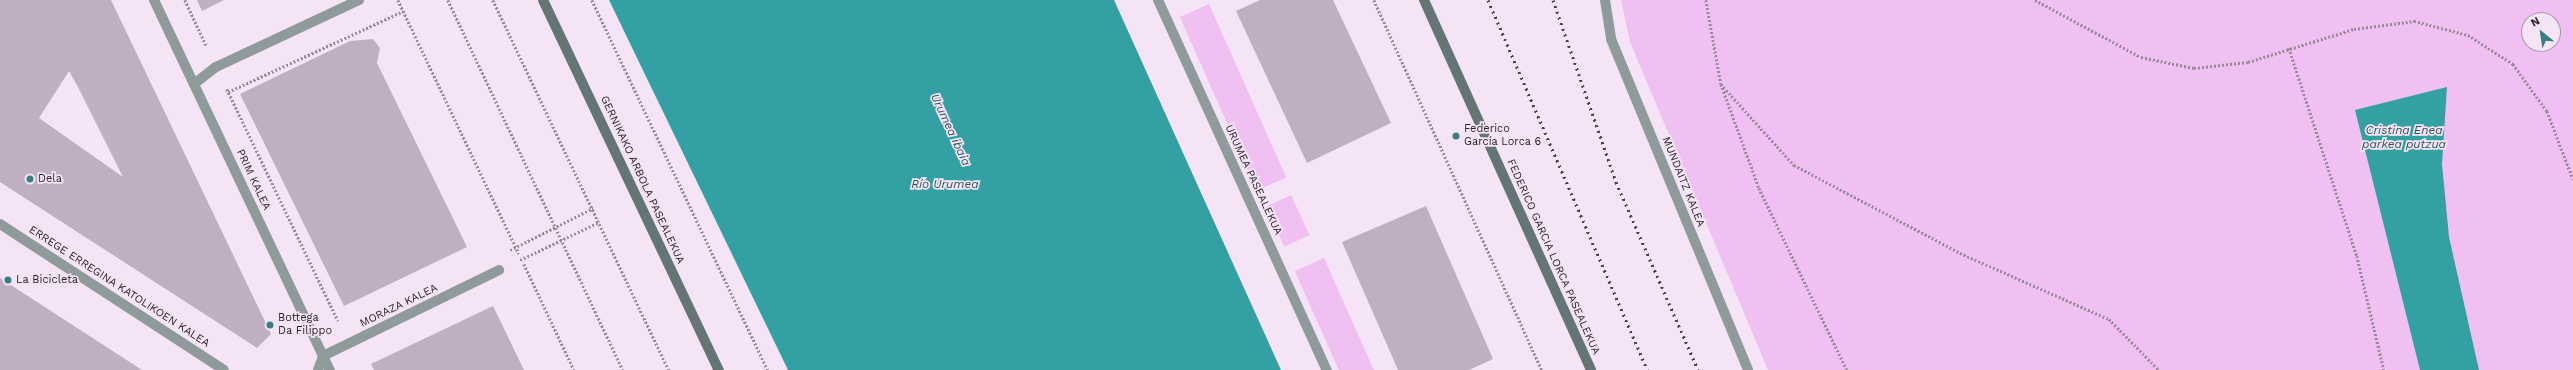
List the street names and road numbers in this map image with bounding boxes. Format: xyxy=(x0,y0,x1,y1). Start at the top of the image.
street label: GERNIKAKO ARBOLA PASEALEKUA xyxy=(597,93,687,267)
street label: URUMEA PASEALEKUA xyxy=(1222,123,1284,237)
street label: MUNDAITZ KALEA xyxy=(1659,135,1707,229)
street label: PRIM KALEA xyxy=(233,147,273,213)
street label: FEDERICO GARCIA LORCA PASEALEKUA xyxy=(1504,157,1602,357)
street label: ERREGE ERREGINA KATOLIKOEN KALEA xyxy=(26,223,212,351)
street label: MORAZA KALEA xyxy=(358,281,440,331)

